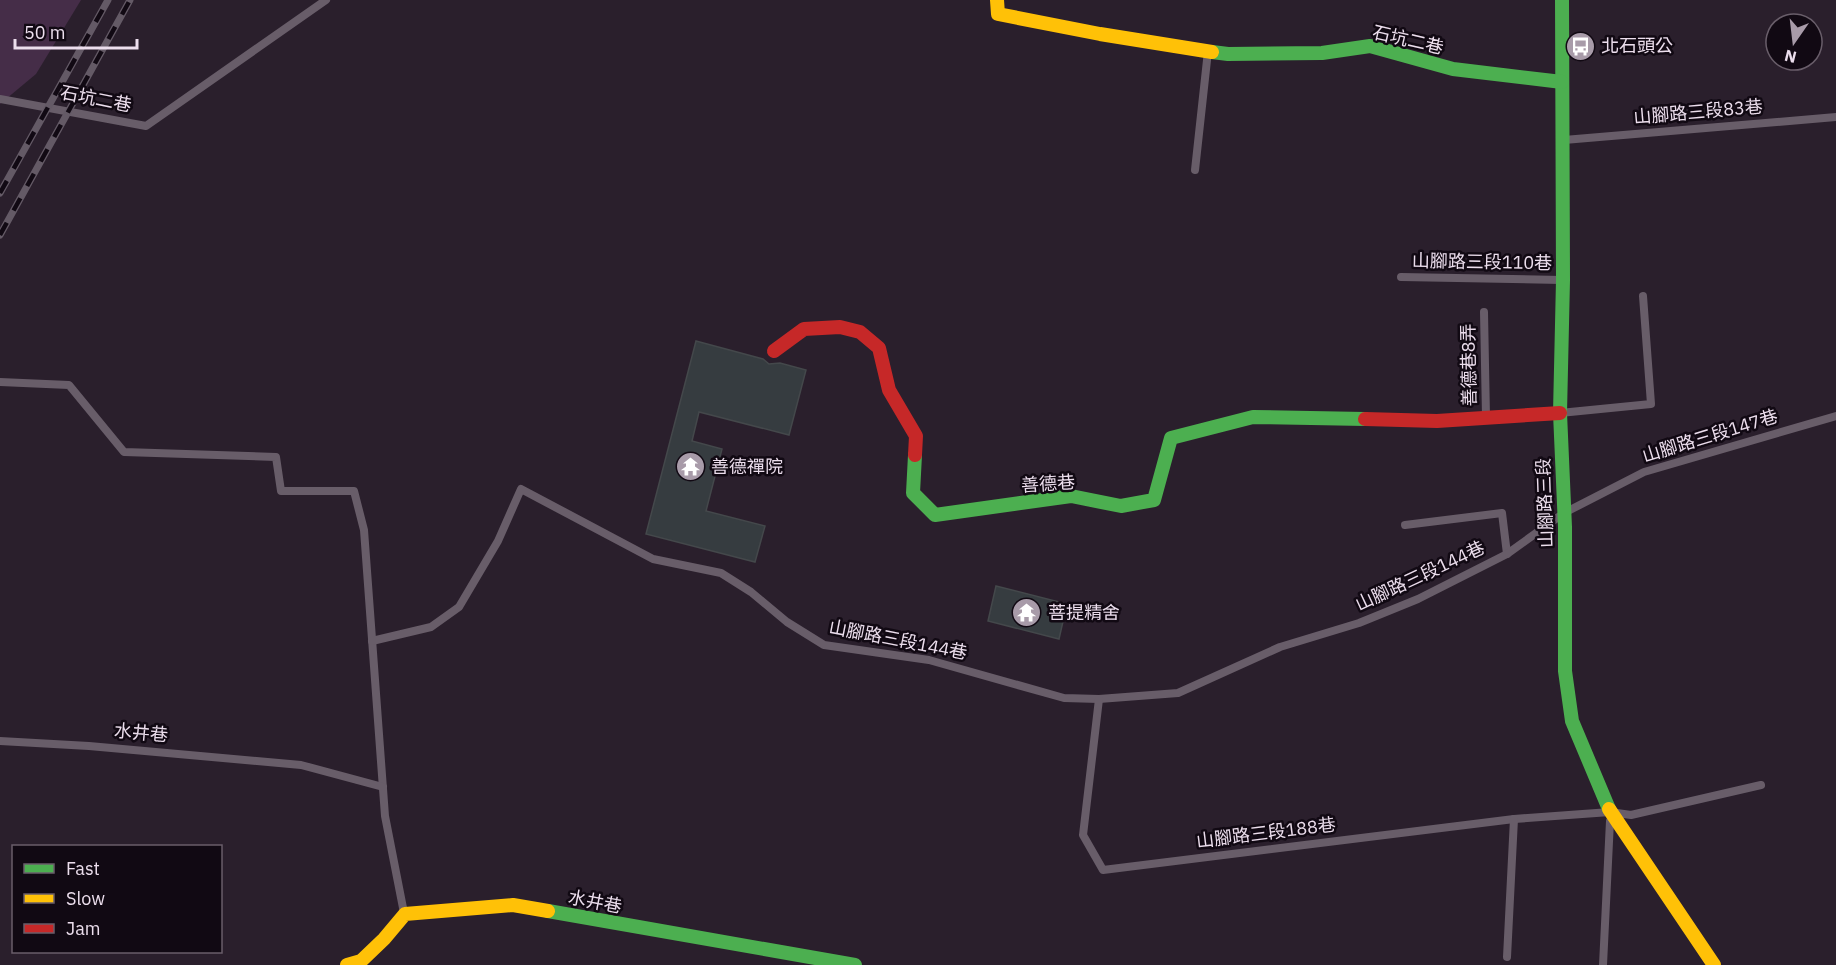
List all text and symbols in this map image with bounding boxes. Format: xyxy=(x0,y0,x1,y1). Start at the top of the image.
scale bar xyxy=(15,12,136,50)
north arrow xyxy=(1764,12,1824,72)
street label: 石坑二巷 xyxy=(1370,20,1446,59)
text: 50 m xyxy=(24,21,66,44)
bus stop icon: 北石頭公 xyxy=(1564,30,1596,62)
place label: 北石頭公 xyxy=(1601,34,1673,57)
text: N xyxy=(1782,45,1798,68)
street label: 石坑二巷 xyxy=(59,80,134,117)
street label: 山腳路三段83巷 xyxy=(1632,94,1764,129)
street label: 山腳路三段110巷 xyxy=(1412,249,1552,274)
street label: 善德巷8弄 xyxy=(1456,323,1481,407)
street label: 山腳路三段147巷 xyxy=(1639,404,1780,467)
temple icon: 善德禪院 xyxy=(674,451,706,483)
place label: 善德禪院 xyxy=(711,455,783,478)
street label: 山腳路三段 xyxy=(1531,458,1558,548)
street label: 善德巷 xyxy=(1020,470,1076,497)
street label: 山腳路三段144巷 xyxy=(1351,535,1488,616)
temple icon: 菩提精舍 xyxy=(1011,597,1043,629)
place label: 菩提精舍 xyxy=(1048,601,1120,624)
street label: 山腳路三段144巷 xyxy=(827,615,969,664)
street label: 水井巷 xyxy=(113,719,169,746)
street label: 山腳路三段188巷 xyxy=(1195,813,1337,852)
legend xyxy=(12,845,222,953)
text: Fast xyxy=(66,857,100,880)
street label: 水井巷 xyxy=(566,885,624,918)
text: Slow xyxy=(66,887,105,910)
text: Jam xyxy=(66,917,101,940)

